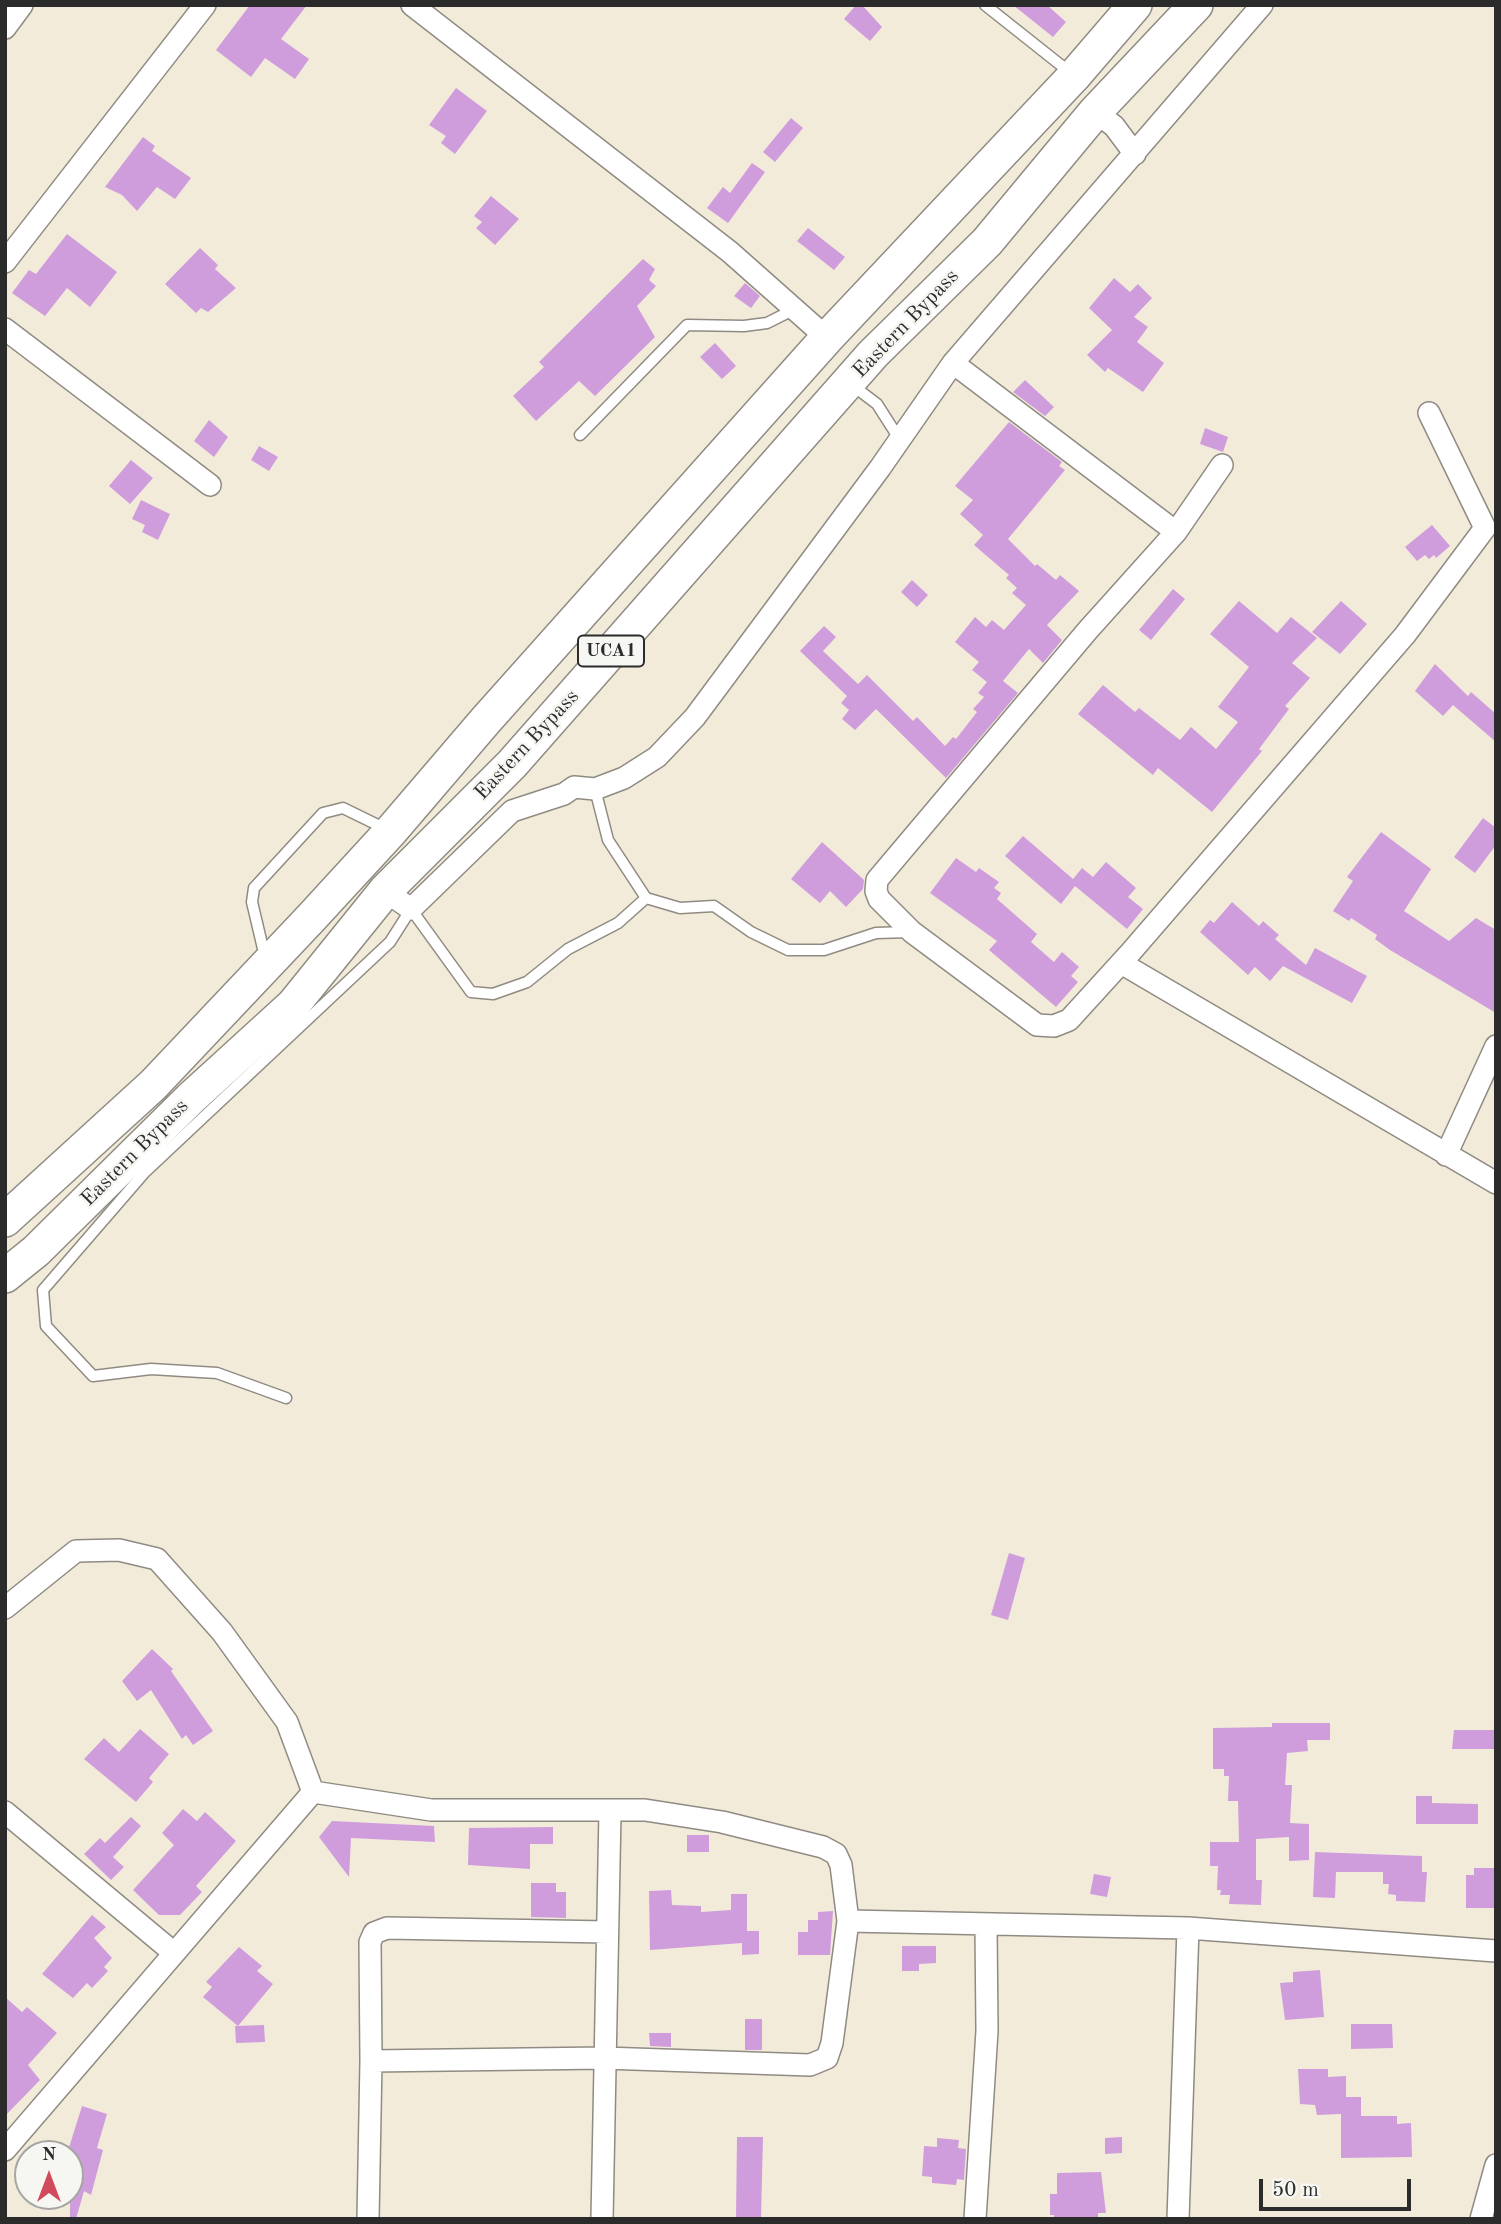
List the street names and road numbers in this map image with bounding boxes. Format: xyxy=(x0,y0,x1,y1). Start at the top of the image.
street label: Eastern Bypass xyxy=(848,264,964,384)
road number: UCA1 xyxy=(578,636,644,666)
street label: Eastern Bypass xyxy=(469,685,585,805)
street label: Eastern Bypass xyxy=(76,1094,194,1212)

